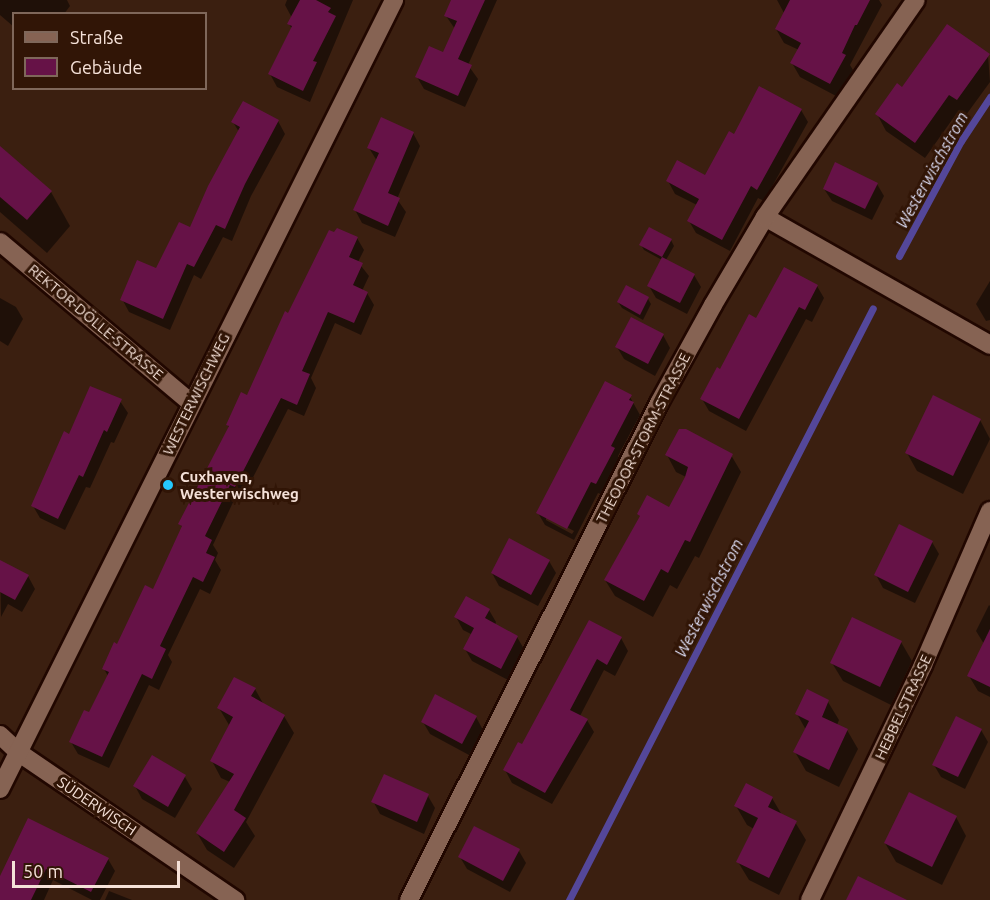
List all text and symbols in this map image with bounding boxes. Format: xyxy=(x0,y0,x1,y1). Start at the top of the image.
legend xyxy=(12,12,207,90)
text: Straße xyxy=(70,27,123,47)
text: Gebäude xyxy=(70,57,142,77)
water label: Westerwischstrom xyxy=(892,108,972,232)
street label: REKTOR-DÖLLE-STRASSE xyxy=(25,260,167,384)
street label: WESTERWISCHWEG xyxy=(159,330,233,458)
street label: THEODOR-STORM-STRASSE xyxy=(592,350,694,526)
place label: Cuxhaven, Westerwischweg xyxy=(180,467,299,502)
marker: Cuxhaven, Westerwischweg xyxy=(161,478,175,492)
water label: Westerwischstrom xyxy=(671,536,747,660)
street label: HEBBELSTRASSE xyxy=(871,651,935,763)
street label: SÜDERWISCH xyxy=(54,773,140,839)
scale bar xyxy=(15,849,183,887)
text: 50 m xyxy=(23,861,63,881)

